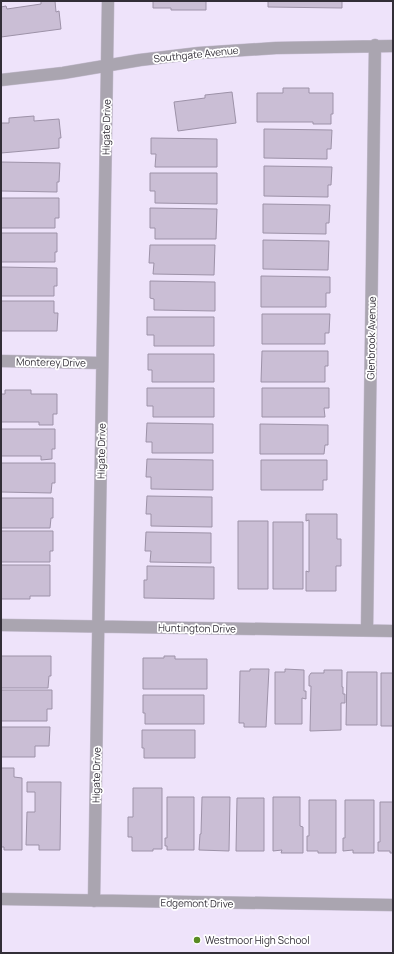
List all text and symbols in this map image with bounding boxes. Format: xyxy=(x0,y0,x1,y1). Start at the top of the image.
street label: Southgate Avenue xyxy=(153,43,239,65)
street label: Higate Drive xyxy=(99,99,113,155)
street label: Glenbrook Avenue xyxy=(363,296,379,380)
street label: Monterey Drive xyxy=(16,354,86,370)
street label: Higate Drive xyxy=(94,423,108,479)
street label: Huntington Drive xyxy=(158,620,236,636)
street label: Higate Drive xyxy=(89,747,103,803)
street label: Edgemont Drive xyxy=(160,895,234,911)
place label: Westmoor High School xyxy=(205,933,310,947)
marker: Westmoor High School xyxy=(192,935,202,945)

